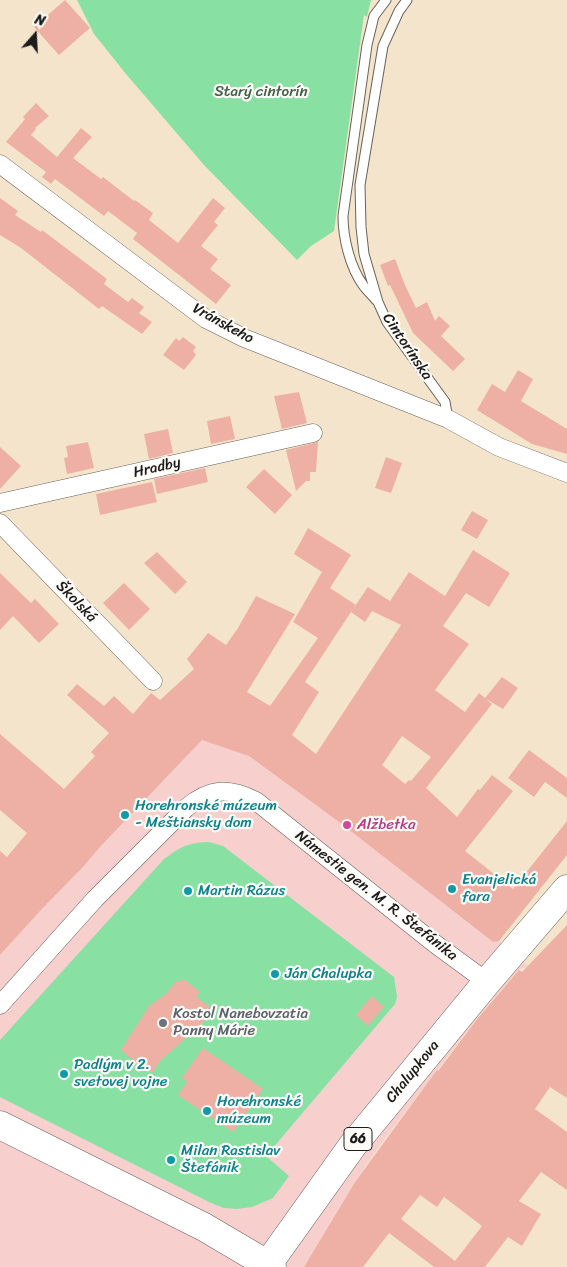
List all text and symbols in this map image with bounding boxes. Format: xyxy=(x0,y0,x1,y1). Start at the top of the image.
text: N xyxy=(31,7,49,34)
north arrow xyxy=(10,10,60,60)
park label: Starý cintorín xyxy=(214,83,308,101)
street label: Vránskeho xyxy=(189,300,257,348)
street label: Cintorínska xyxy=(378,310,436,384)
street label: Hradby xyxy=(132,454,182,482)
street label: Školská xyxy=(52,577,100,627)
place label: Horehronské múzeum - Meštiansky dom xyxy=(135,797,277,832)
marker: Horehronské múzeum - Meštiansky dom xyxy=(119,809,131,821)
place label: Alžbetka xyxy=(357,816,415,834)
marker: Alžbetka xyxy=(341,819,353,831)
street label: Námestie gen. M. R. Štefánika xyxy=(291,827,461,965)
place label: Evanjelická fara xyxy=(462,871,536,906)
place label: Martin Rázus xyxy=(198,882,285,900)
marker: Evanjelická fara xyxy=(446,883,458,895)
marker: Martin Rázus xyxy=(182,885,194,897)
place label: Ján Chalupka xyxy=(285,965,372,983)
marker: Ján Chalupka xyxy=(269,968,281,980)
place label: Kostol Nanebovzatia Panny Márie xyxy=(173,1005,308,1040)
marker: Kostol Nanebovzatia Panny Márie xyxy=(157,1017,169,1029)
street label: Chalupkova xyxy=(382,1037,444,1107)
place label: Padlým v 2. svetovej vojne xyxy=(74,1056,168,1091)
marker: Padlým v 2. svetovej vojne xyxy=(58,1068,70,1080)
place label: Horehronské múzeum xyxy=(217,1093,301,1128)
marker: Horehronské múzeum xyxy=(201,1105,213,1117)
road number: 66 xyxy=(344,1128,372,1150)
place label: Milan Rastislav Štefánik xyxy=(181,1142,280,1177)
marker: Milan Rastislav Štefánik xyxy=(165,1154,177,1166)

